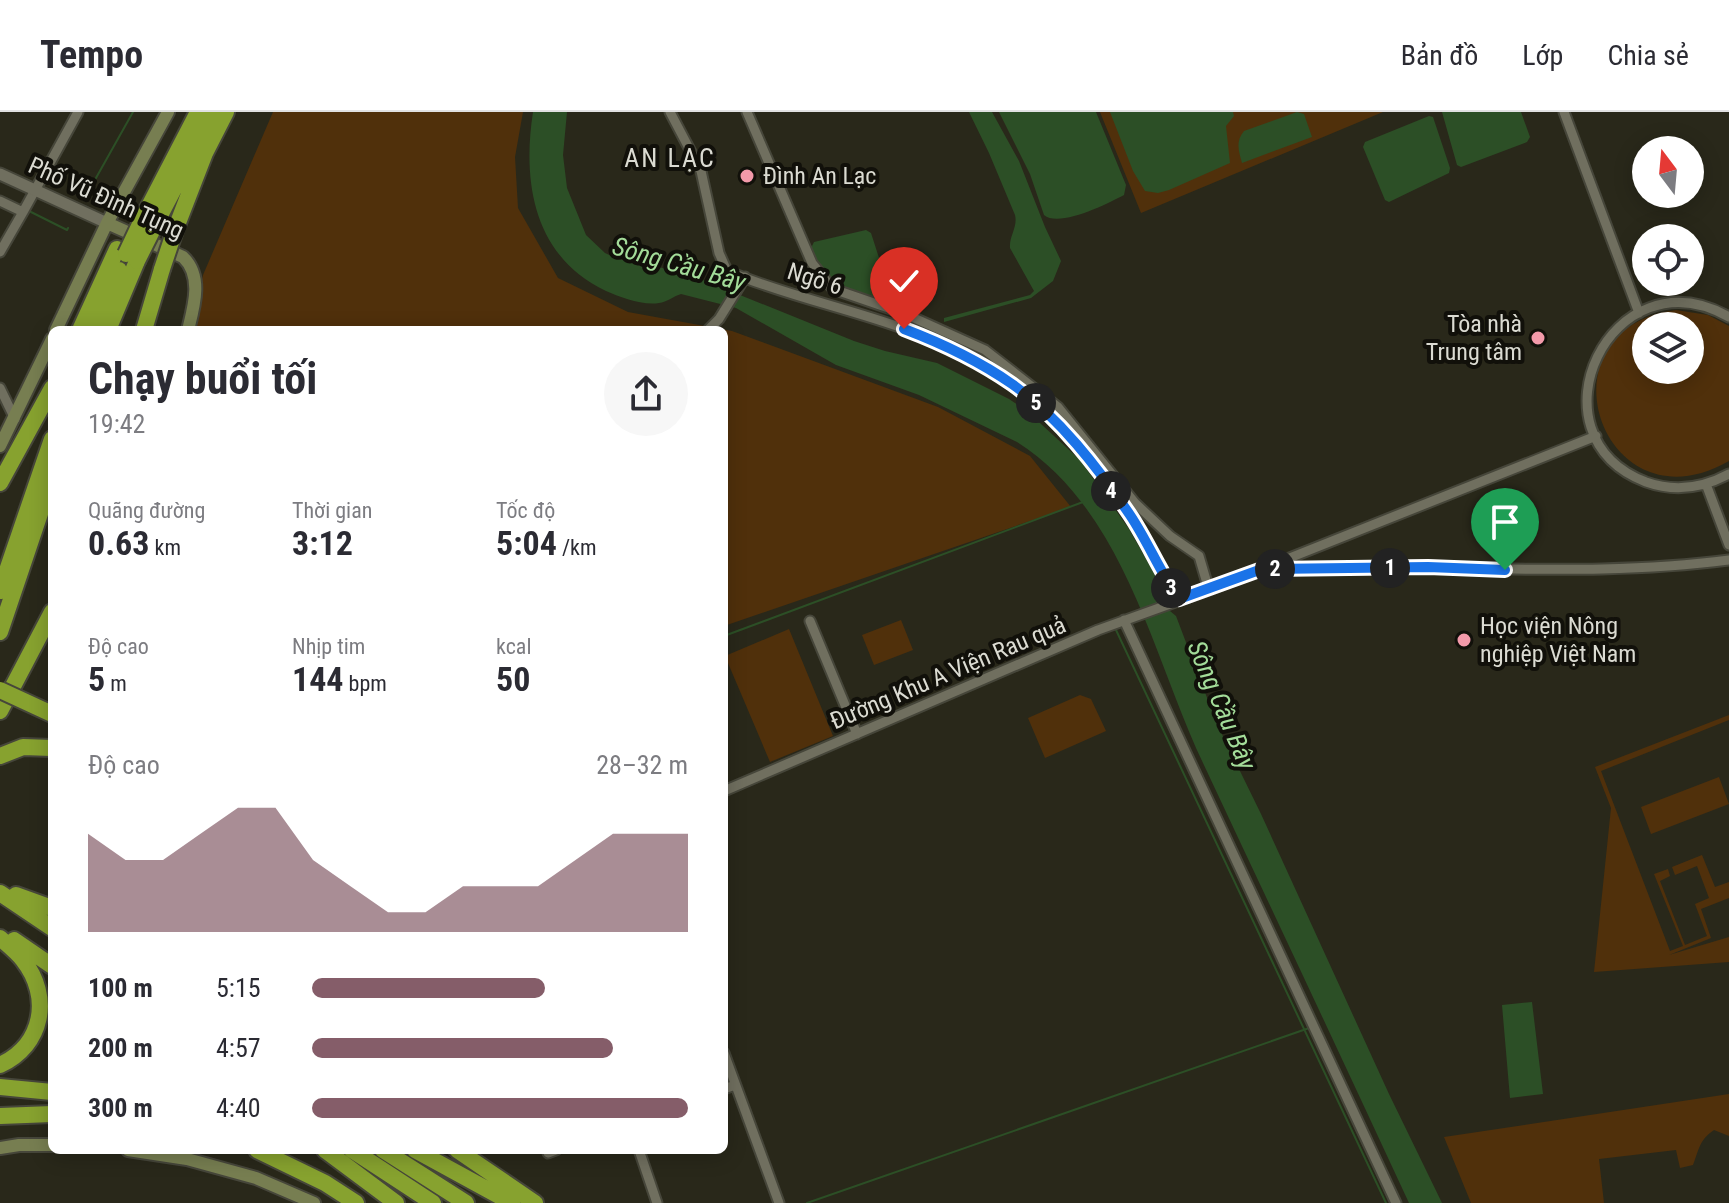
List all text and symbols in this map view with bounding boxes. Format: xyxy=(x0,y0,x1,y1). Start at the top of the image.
text: Tempo xyxy=(40,33,143,77)
text: Bản đồ xyxy=(1401,39,1478,72)
text: Lớp xyxy=(1522,39,1563,72)
text: Chia sẻ xyxy=(1607,39,1689,72)
north arrow xyxy=(1632,136,1704,208)
map controls xyxy=(1632,136,1704,384)
district label: AN LẠC xyxy=(624,143,716,173)
street label: Phố Vũ Đình Tụng xyxy=(24,151,188,245)
place label: Đình An Lạc xyxy=(763,162,876,190)
marker: Đình An Lạc xyxy=(738,167,756,185)
button: locate xyxy=(1632,224,1704,296)
water label: Sông Cầu Bây xyxy=(609,231,750,298)
pin xyxy=(870,247,938,329)
street label: Ngõ 6 xyxy=(784,257,846,301)
icon: check xyxy=(882,259,926,303)
place label: Tòa nhà Trung tâm xyxy=(1426,310,1522,366)
button: layers xyxy=(1632,312,1704,384)
marker: Tòa nhà Trung tâm xyxy=(1529,329,1547,347)
button: share xyxy=(604,352,688,436)
text: Chạy buổi tối xyxy=(88,353,317,405)
pin: 5 xyxy=(1016,383,1056,423)
text: 5 xyxy=(1030,390,1042,415)
text: 19:42 xyxy=(88,409,145,439)
pin: 4 xyxy=(1091,471,1131,511)
text: 4 xyxy=(1105,478,1117,503)
pin xyxy=(1471,488,1539,570)
text: Quãng đường xyxy=(88,498,205,523)
text: Thời gian xyxy=(292,498,372,523)
text: Tốc độ xyxy=(496,498,555,523)
icon: arrive xyxy=(1483,500,1527,544)
text: 0.63 xyxy=(88,523,149,563)
text: 3:12 xyxy=(292,523,353,563)
text: 5:04 xyxy=(496,523,557,563)
text: km xyxy=(149,535,181,560)
text: /km xyxy=(557,535,597,560)
pin: 1 xyxy=(1370,548,1410,588)
pin: 2 xyxy=(1255,549,1295,589)
text: 1 xyxy=(1384,555,1396,580)
text: 2 xyxy=(1269,556,1281,581)
pin: 3 xyxy=(1151,568,1191,608)
text: 3 xyxy=(1165,575,1177,600)
street label: Đường Khu A Viện Rau quả xyxy=(826,611,1070,735)
place label: Học viện Nông nghiệp Việt Nam xyxy=(1480,612,1636,668)
marker: Học viện Nông nghiệp Việt Nam xyxy=(1455,631,1473,649)
text: Độ cao xyxy=(88,634,149,659)
text: Nhịp tim xyxy=(292,634,365,659)
text: kcal xyxy=(496,634,531,659)
water label: Sông Cầu Bây xyxy=(1181,636,1263,775)
text: 5 xyxy=(88,659,105,699)
text: 144 xyxy=(292,659,344,699)
text: 50 xyxy=(496,659,530,699)
text: m xyxy=(105,671,127,696)
text: bpm xyxy=(344,671,387,696)
text: Độ cao xyxy=(88,750,160,780)
text: 28–32 m xyxy=(596,750,688,780)
text: 100 m xyxy=(88,973,153,1003)
text: 5:15 xyxy=(216,973,261,1003)
text: 200 m xyxy=(88,1033,153,1063)
text: 4:57 xyxy=(216,1033,261,1063)
text: 300 m xyxy=(88,1093,153,1123)
text: 4:40 xyxy=(216,1093,261,1123)

